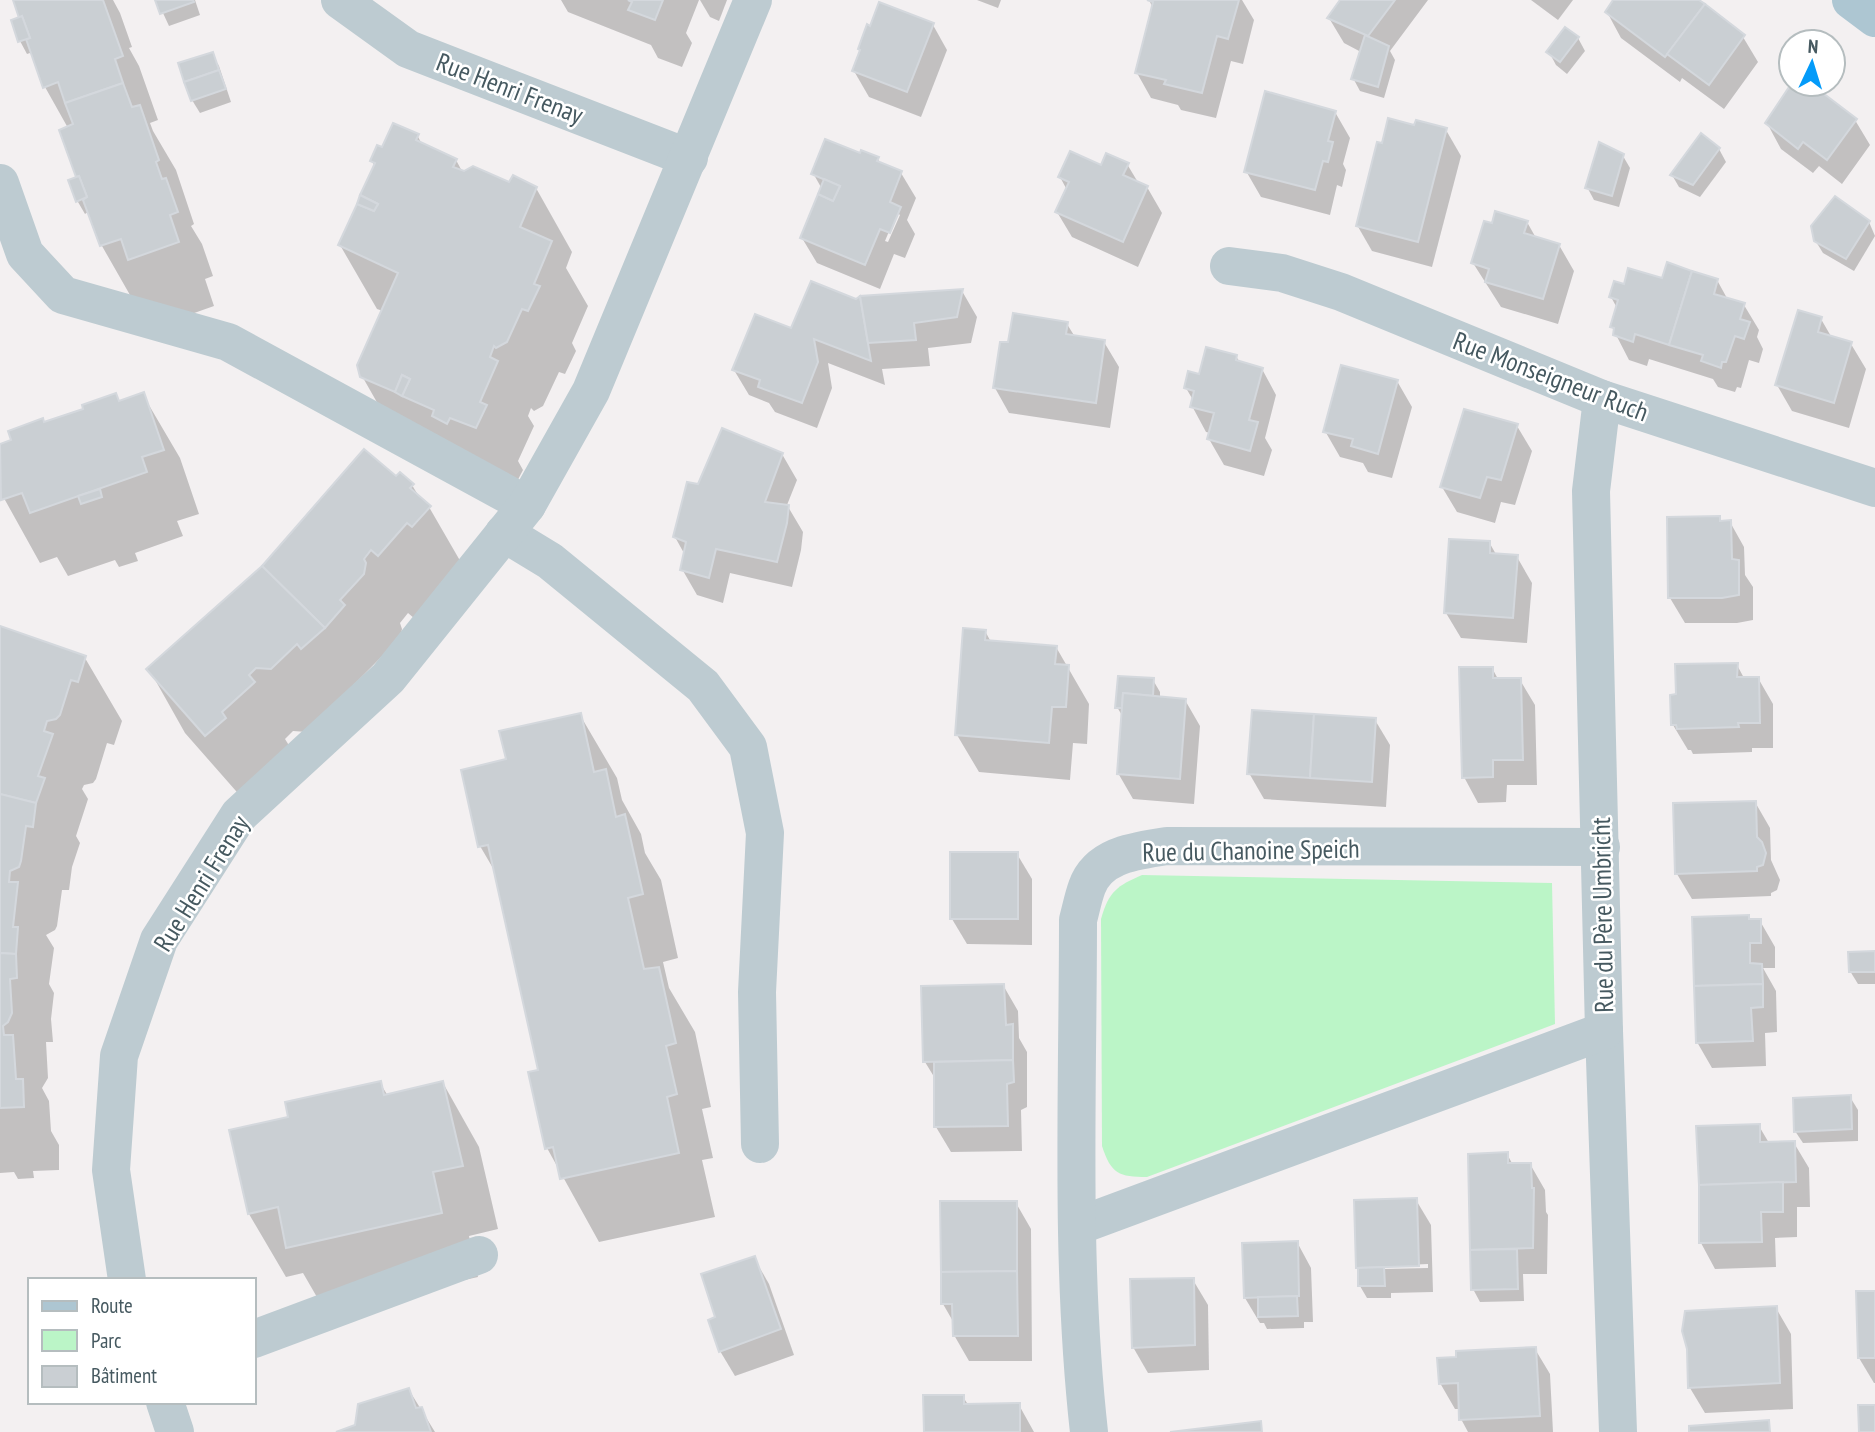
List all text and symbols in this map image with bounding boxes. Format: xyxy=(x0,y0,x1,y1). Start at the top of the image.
north arrow xyxy=(1777,28,1847,98)
text: N xyxy=(1807,34,1819,58)
street label: Rue Henri Frenay xyxy=(432,45,588,131)
street label: Rue Monseigneur Ruch xyxy=(1449,324,1653,428)
street label: Rue Henri Frenay xyxy=(146,809,256,957)
street label: Rue du Père Umbricht xyxy=(1584,817,1620,1013)
street label: Rue du Chanoine Speich xyxy=(1142,832,1360,868)
legend xyxy=(28,1278,256,1404)
text: Route xyxy=(91,1292,133,1319)
text: Parc xyxy=(91,1327,122,1354)
text: Bâtiment xyxy=(91,1362,157,1389)

